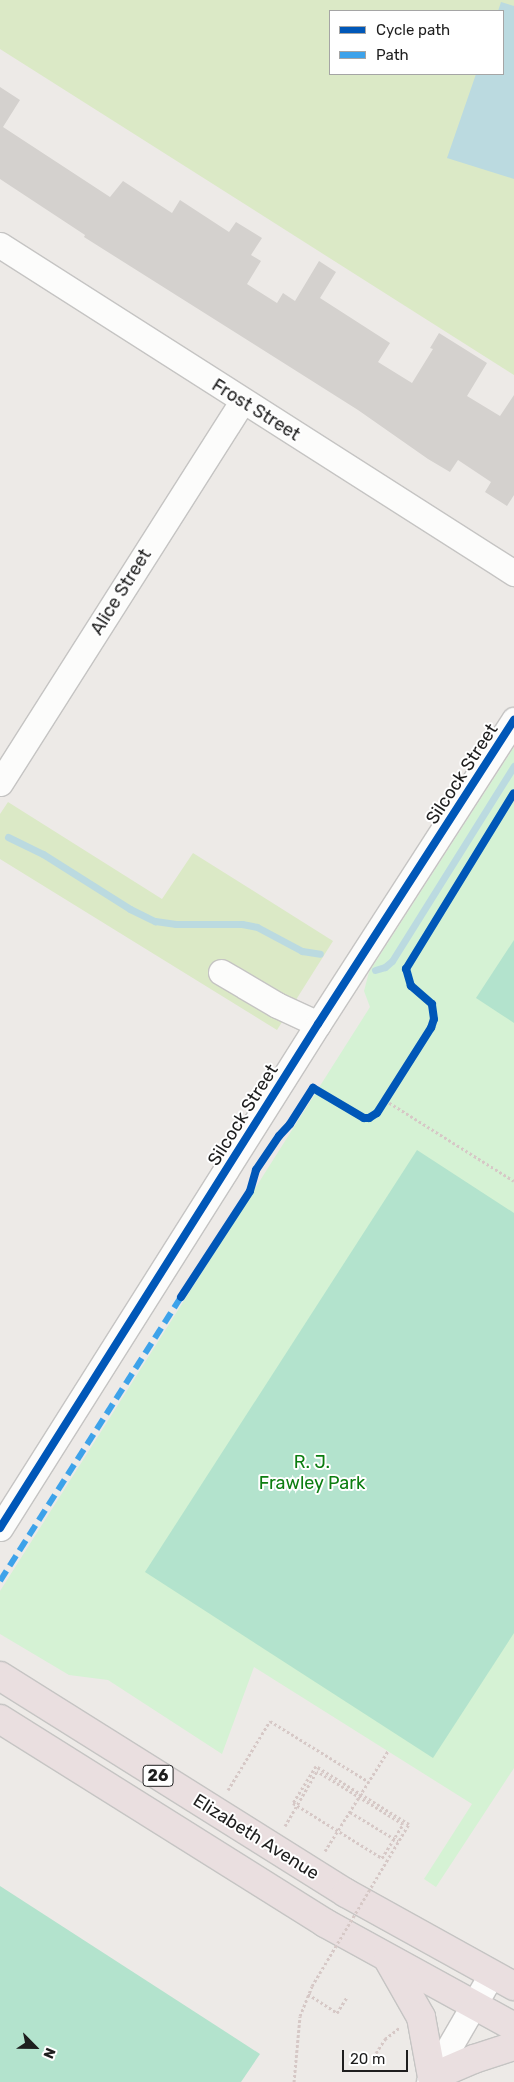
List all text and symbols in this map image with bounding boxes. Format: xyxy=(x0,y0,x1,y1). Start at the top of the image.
legend xyxy=(329,10,504,75)
text: Cycle path xyxy=(376,21,450,39)
text: Path xyxy=(376,46,409,64)
street label: Frost Street xyxy=(208,374,304,446)
street label: Alice Street xyxy=(86,545,156,639)
street label: Silcock Street xyxy=(421,720,503,828)
street label: Silcock Street xyxy=(203,1060,283,1170)
park label: R. J. Frawley Park xyxy=(258,1452,366,1495)
road number: 26 xyxy=(142,1762,174,1790)
street label: Elizabeth Avenue xyxy=(189,1789,323,1885)
north arrow xyxy=(10,2022,60,2072)
scale bar xyxy=(344,2040,410,2072)
text: N xyxy=(39,2045,59,2061)
text: 20 m xyxy=(350,2050,385,2068)

